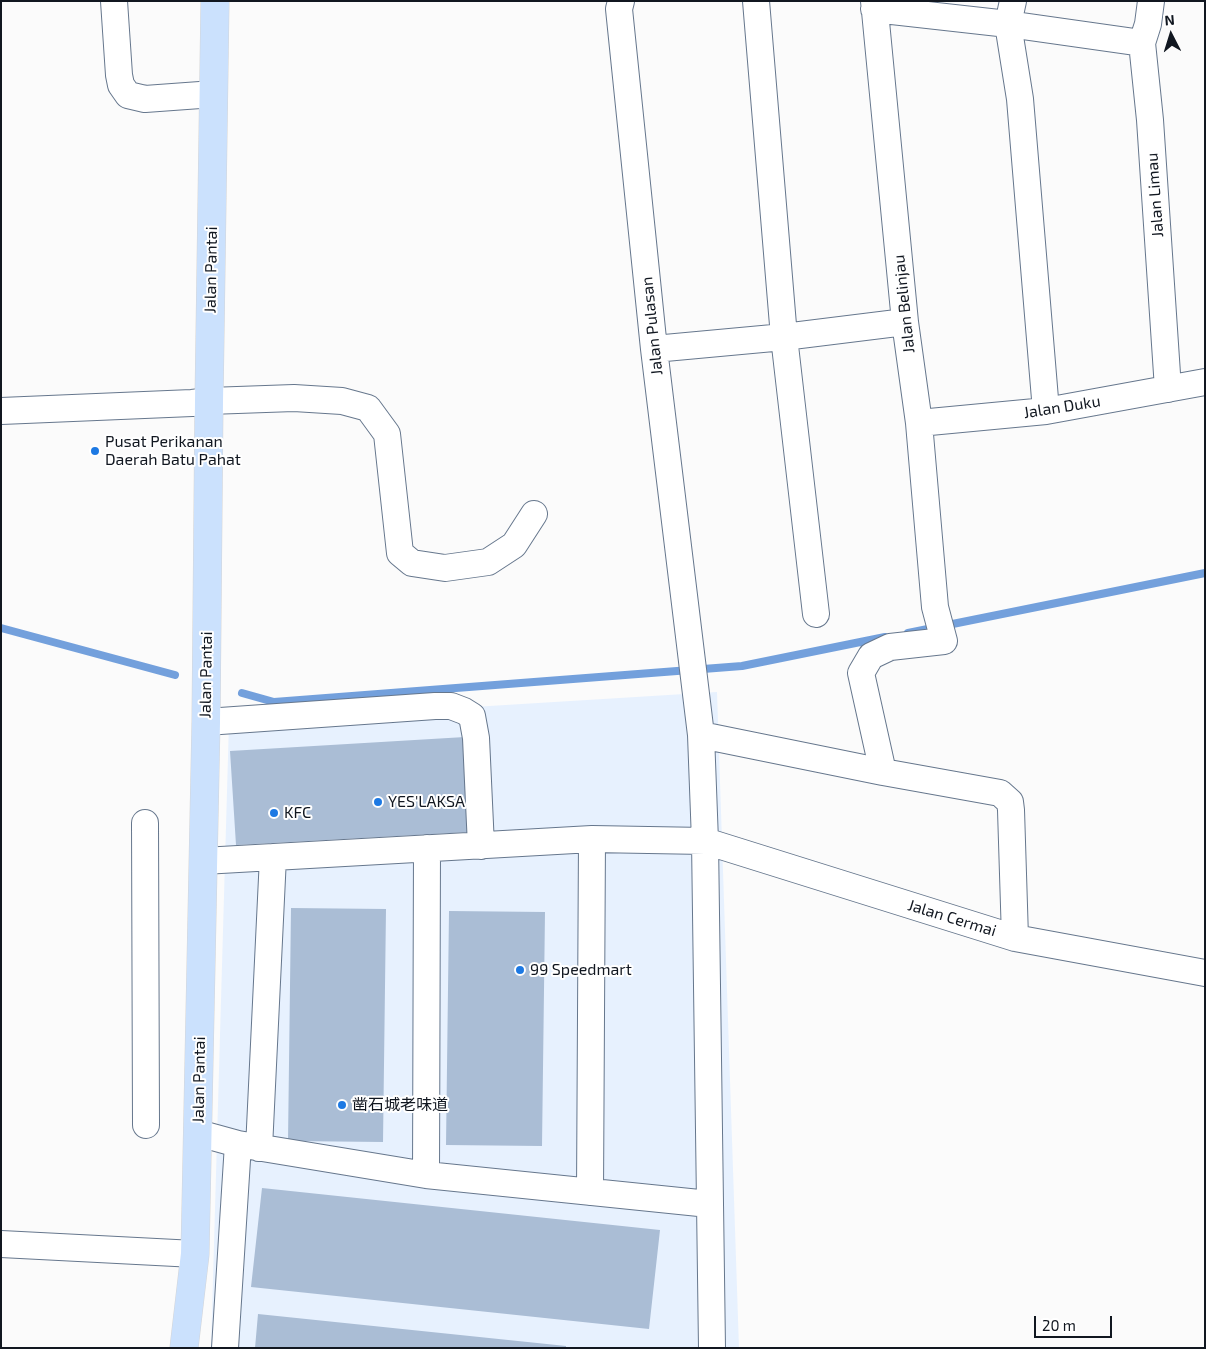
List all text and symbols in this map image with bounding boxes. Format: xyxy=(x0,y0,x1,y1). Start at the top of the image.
north arrow xyxy=(1146,10,1196,60)
text: N xyxy=(1164,11,1175,28)
street label: Jalan Limau xyxy=(1142,152,1168,238)
street label: Jalan Pantai xyxy=(201,226,221,314)
street label: Jalan Belinjau xyxy=(889,254,919,354)
street label: Jalan Pulasan xyxy=(637,276,667,376)
street label: Jalan Duku xyxy=(1022,391,1102,423)
place label: Pusat Perikanan Daerah Batu Pahat xyxy=(105,432,241,470)
marker: Pusat Perikanan Daerah Batu Pahat xyxy=(89,445,101,457)
street label: Jalan Pantai xyxy=(196,631,216,719)
place label: YES'LAKSA xyxy=(388,792,465,812)
marker: YES'LAKSA xyxy=(372,796,384,808)
place label: KFC xyxy=(284,803,311,823)
marker: KFC xyxy=(268,807,280,819)
street label: Jalan Cermai xyxy=(905,895,999,941)
place label: 99 Speedmart xyxy=(530,960,632,980)
marker: 99 Speedmart xyxy=(514,964,526,976)
street label: Jalan Pantai xyxy=(189,1036,209,1124)
place label: 凿石城老味道 xyxy=(352,1095,448,1115)
marker: 凿石城老味道 xyxy=(336,1099,348,1111)
scale bar xyxy=(1036,1306,1114,1338)
text: 20 m xyxy=(1042,1316,1076,1334)

